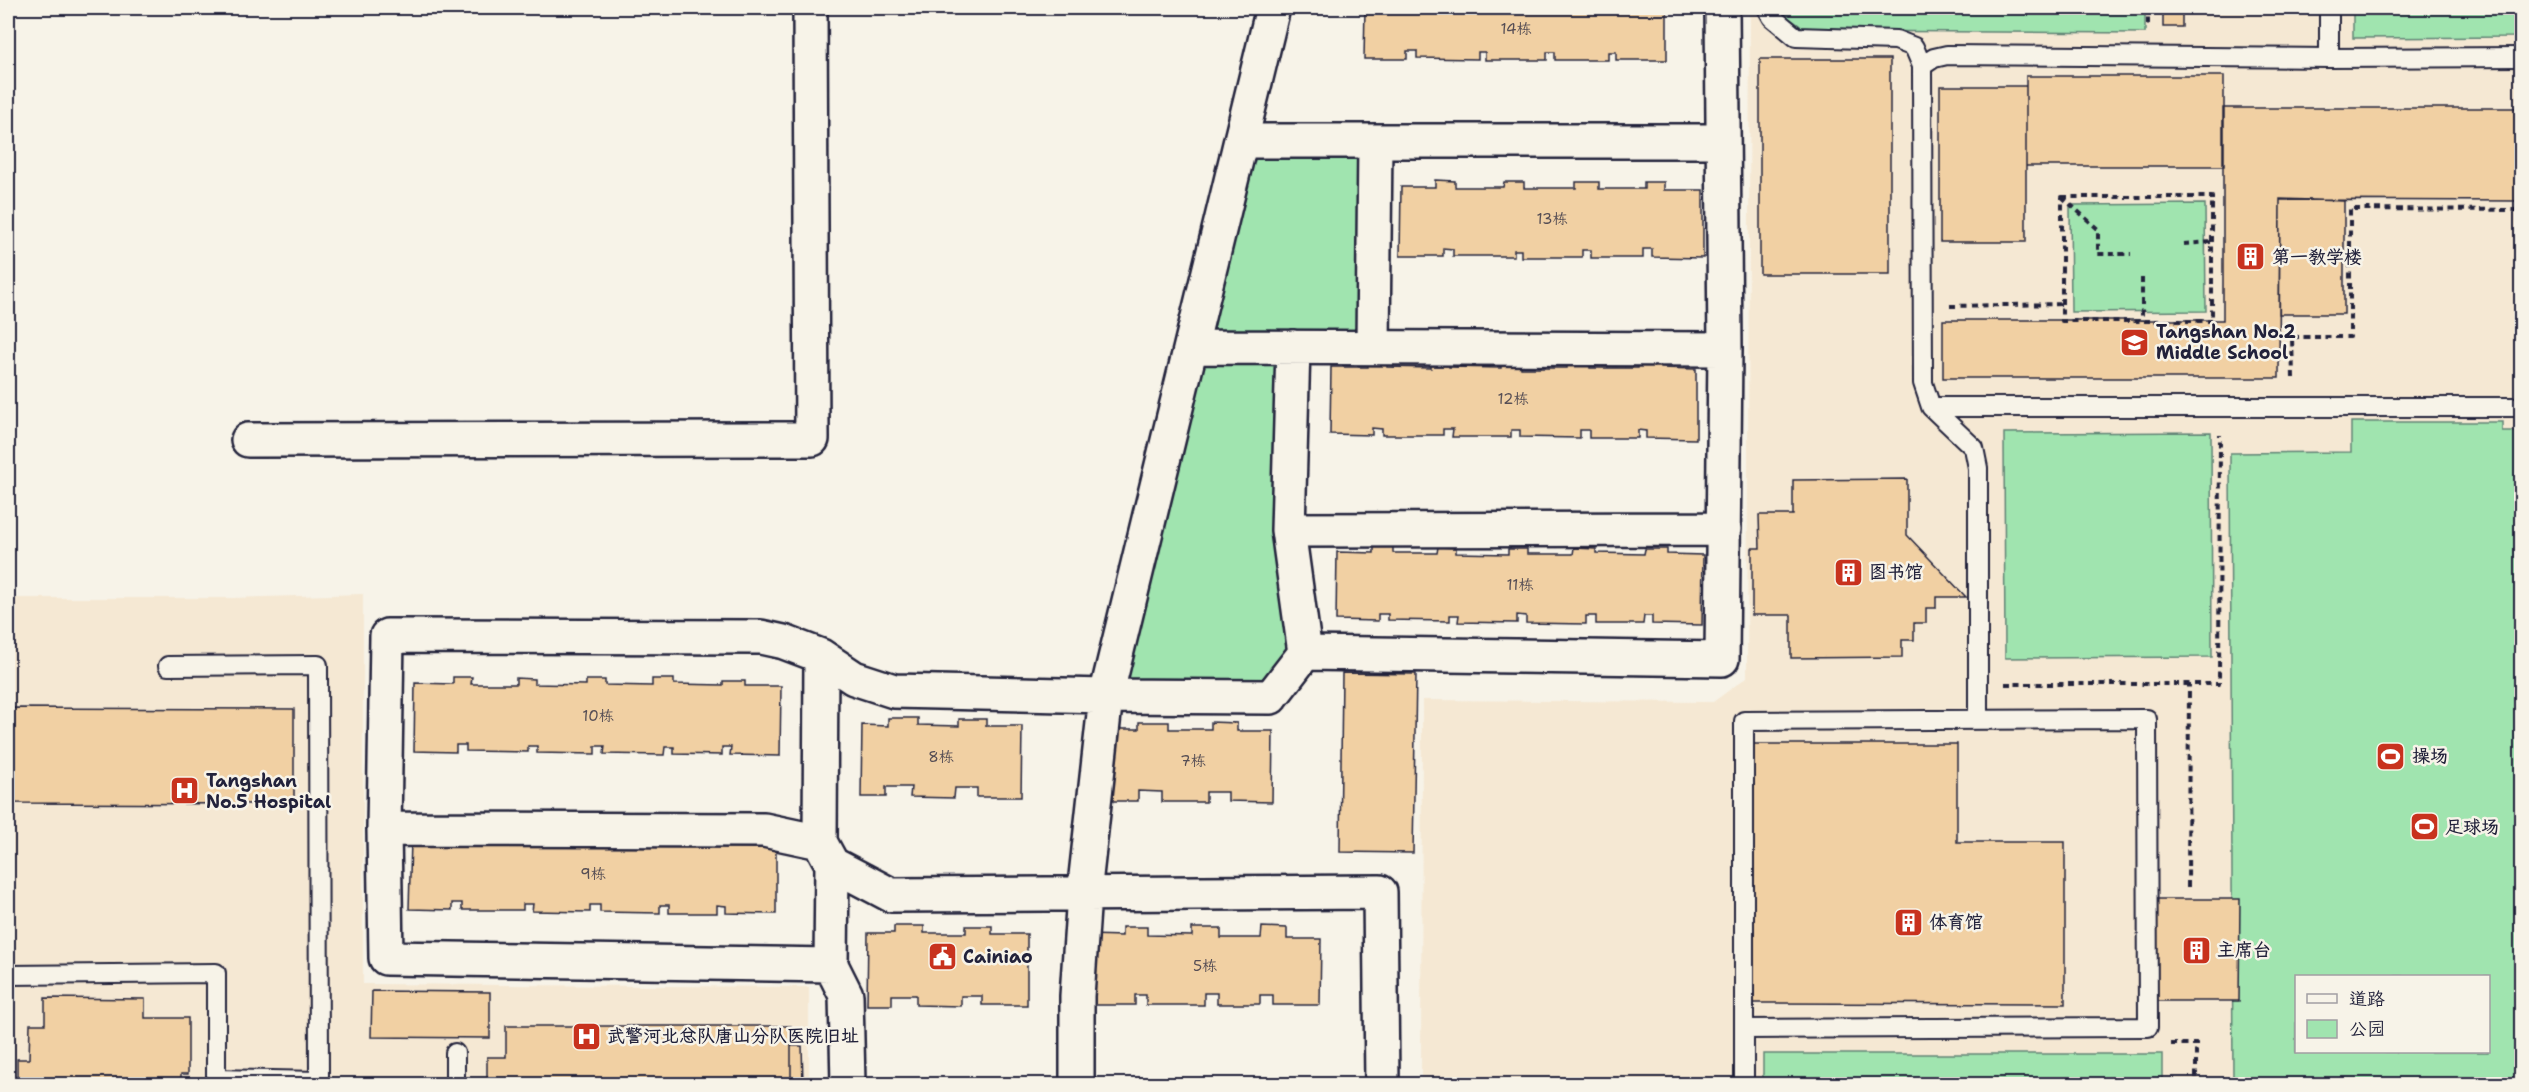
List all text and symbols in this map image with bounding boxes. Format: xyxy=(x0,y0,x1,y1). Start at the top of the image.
house number: 14栋 xyxy=(1500,19,1532,39)
house number: 13栋 xyxy=(1536,209,1568,229)
building icon: 第一教学楼 xyxy=(2235,241,2267,273)
place label: 第一教学楼 xyxy=(2272,245,2362,269)
place label: Tangshan No.2 Middle School xyxy=(2156,320,2296,365)
school or university icon: Tangshan No.2 Middle School xyxy=(2119,326,2151,358)
house number: 12栋 xyxy=(1498,389,1529,409)
building icon: 图书馆 xyxy=(1832,556,1864,588)
place label: 图书馆 xyxy=(1869,560,1923,584)
house number: 11栋 xyxy=(1506,575,1534,595)
house number: 10栋 xyxy=(582,706,614,726)
sports icon: 操场 xyxy=(2375,740,2407,772)
place label: 操场 xyxy=(2412,744,2448,768)
house number: 8栋 xyxy=(928,747,954,767)
house number: 7栋 xyxy=(1180,751,1206,771)
place label: Tangshan No.5 Hospital xyxy=(206,769,331,814)
hospital icon: Tangshan No.5 Hospital xyxy=(169,775,201,807)
sports icon: 足球场 xyxy=(2408,811,2440,843)
place label: 足球场 xyxy=(2445,815,2499,839)
house number: 9栋 xyxy=(580,864,606,884)
building icon: 体育馆 xyxy=(1892,906,1924,938)
place label: 体育馆 xyxy=(1929,910,1983,934)
building icon: 主席台 xyxy=(2180,934,2212,966)
place label: 主席台 xyxy=(2217,938,2271,962)
public building icon: Cainiao xyxy=(926,941,958,973)
place label: Cainiao xyxy=(963,945,1033,969)
house number: 5栋 xyxy=(1193,956,1217,976)
legend xyxy=(2295,975,2490,1053)
text: 道路 xyxy=(2349,987,2385,1011)
text: 公园 xyxy=(2349,1017,2385,1041)
hospital icon: 武警河北总队唐山分队医院旧址 xyxy=(570,1020,602,1052)
place label: 武警河北总队唐山分队医院旧址 xyxy=(607,1024,859,1048)

